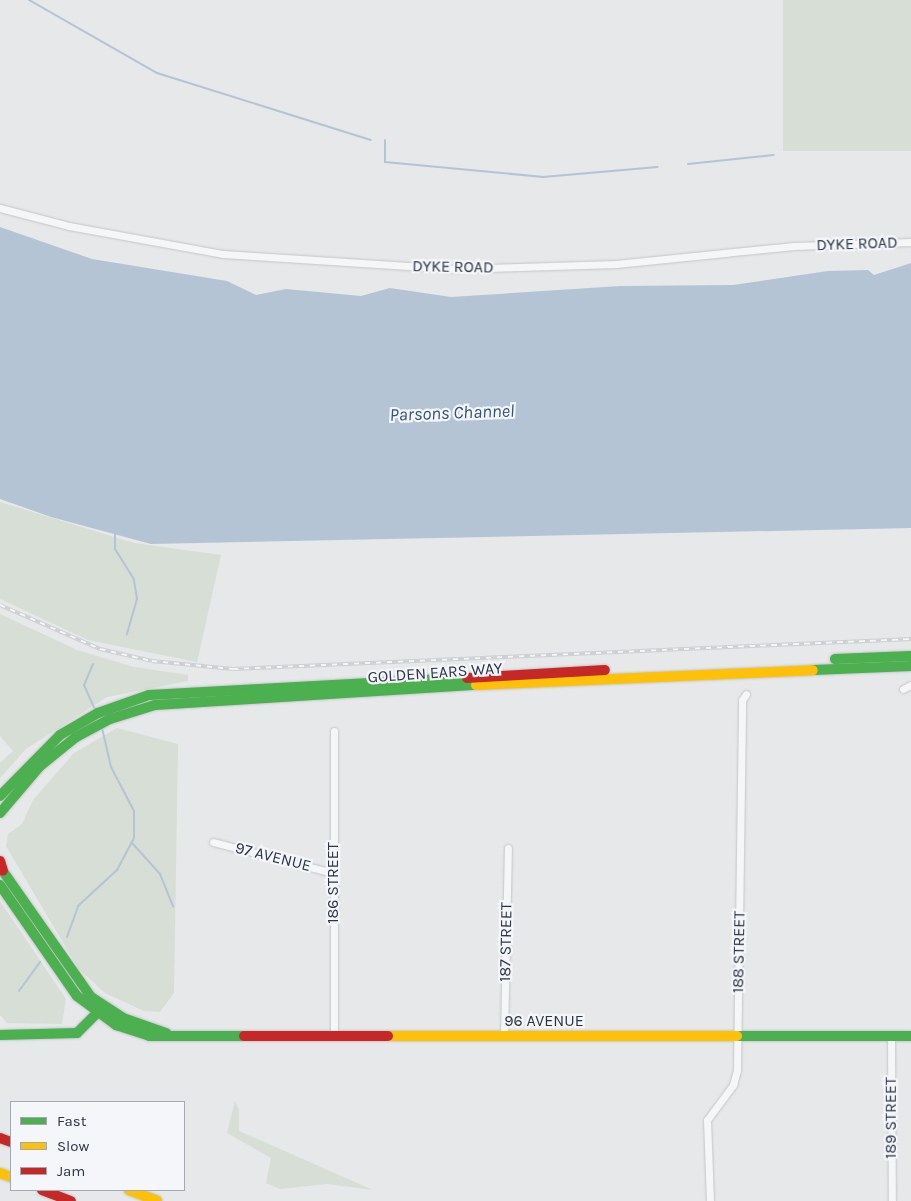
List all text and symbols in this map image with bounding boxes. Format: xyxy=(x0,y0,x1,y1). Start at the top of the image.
street label: DYKE ROAD xyxy=(816,233,898,255)
street label: DYKE ROAD xyxy=(412,257,494,277)
water label: Parsons Channel xyxy=(389,400,515,426)
street label: GOLDEN EARS WAY xyxy=(367,659,503,687)
street label: 97 AVENUE xyxy=(233,838,313,876)
street label: 186 STREET xyxy=(323,842,343,924)
street label: 187 STREET xyxy=(496,902,516,982)
street label: 188 STREET xyxy=(729,911,749,993)
street label: 96 AVENUE xyxy=(504,1011,584,1031)
street label: 189 STREET xyxy=(881,1077,901,1159)
legend xyxy=(10,1101,185,1191)
text: Fast xyxy=(57,1112,86,1130)
text: Slow xyxy=(57,1137,89,1155)
text: Jam xyxy=(57,1162,85,1180)

